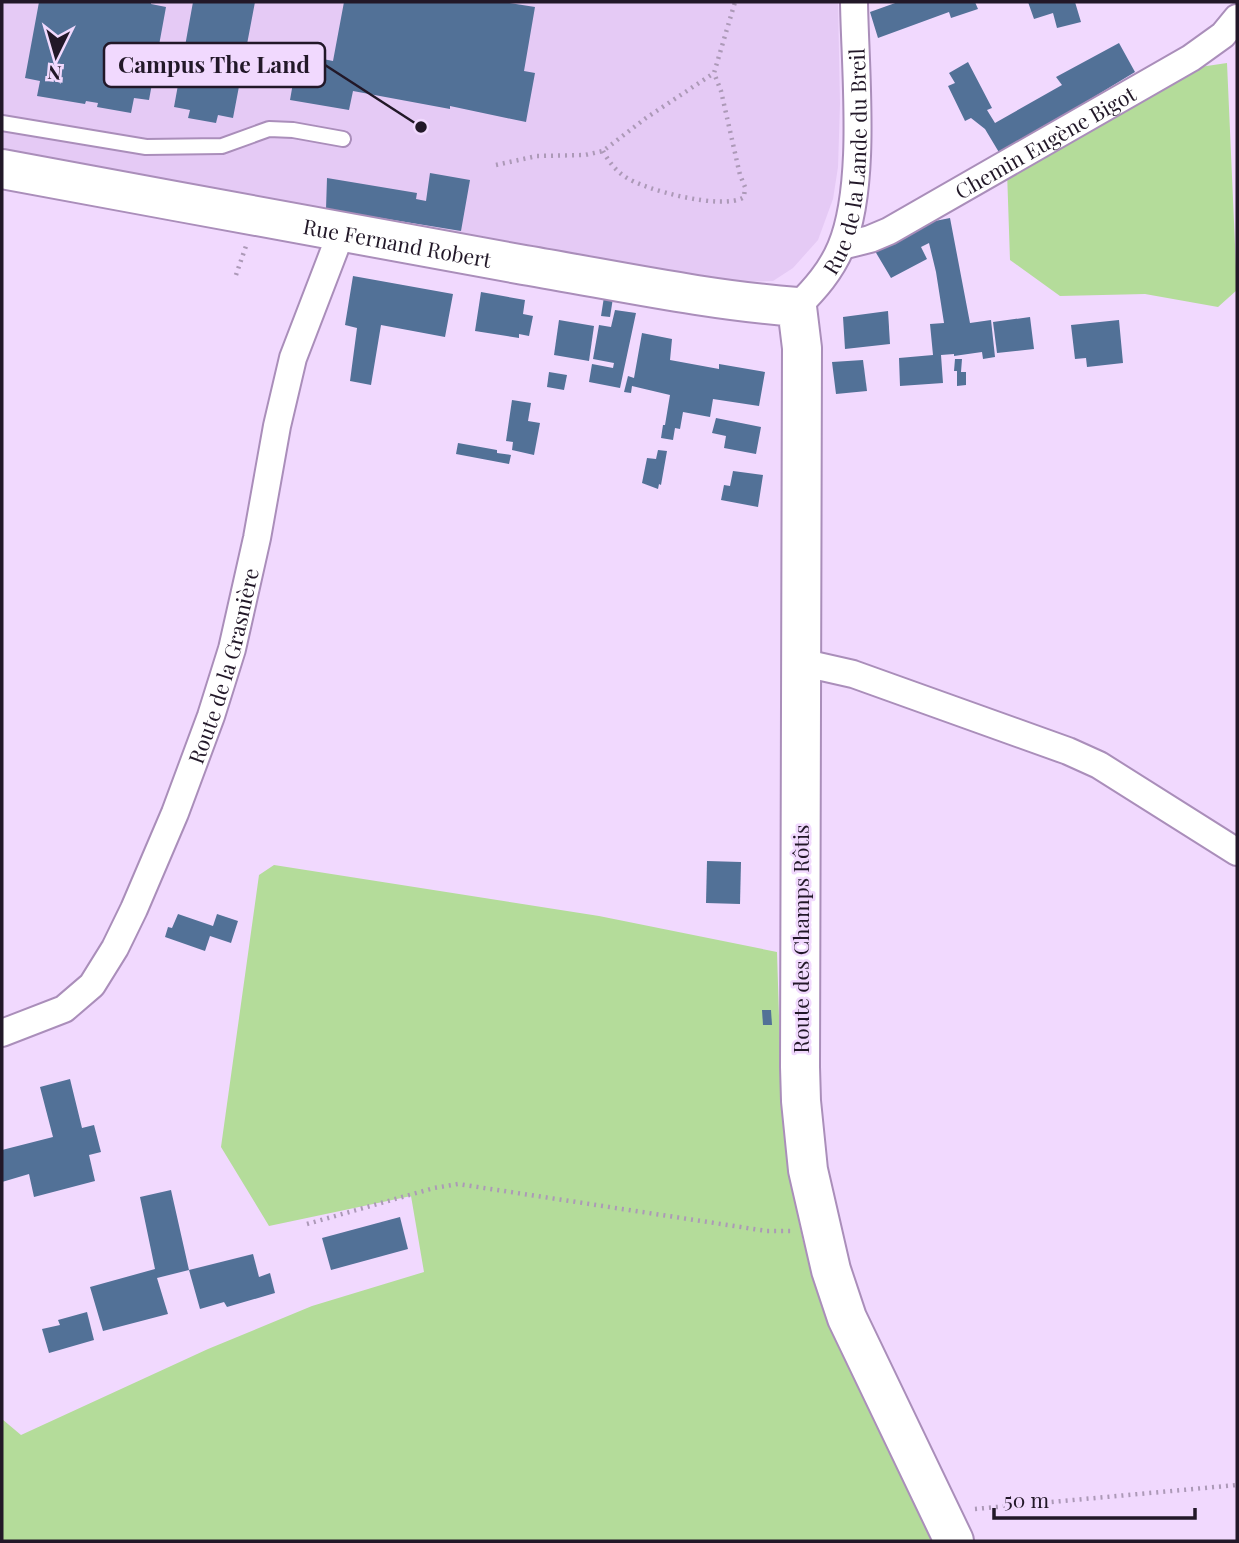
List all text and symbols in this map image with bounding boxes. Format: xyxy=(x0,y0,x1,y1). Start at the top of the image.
north arrow xyxy=(21,21,91,91)
callout: Campus The Land xyxy=(104,43,325,87)
text: Campus The Land xyxy=(118,48,310,79)
street label: Rue de la Lande du Breil xyxy=(816,48,872,279)
text: N xyxy=(46,60,62,87)
street label: Chemin Eugène Bigot xyxy=(949,79,1141,205)
street label: Rue Fernand Robert xyxy=(301,211,494,273)
street label: Route de la Grasnière xyxy=(181,565,264,767)
street label: Route des Champs Rôtis xyxy=(786,825,814,1053)
scale bar xyxy=(994,1476,1195,1520)
text: 50 m xyxy=(1004,1485,1050,1513)

